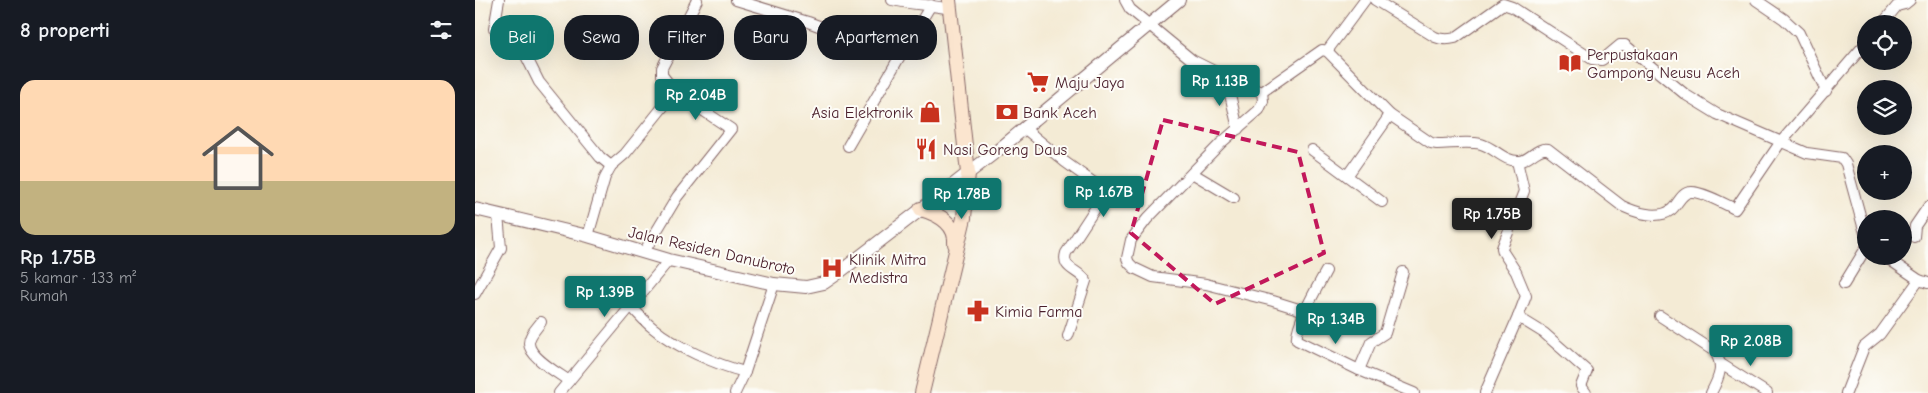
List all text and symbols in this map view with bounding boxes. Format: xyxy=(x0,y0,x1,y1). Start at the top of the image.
chip: Beli xyxy=(490,15,554,60)
chip: Sewa xyxy=(564,15,639,60)
chip: Filter xyxy=(649,15,724,60)
chip: Baru xyxy=(734,15,807,60)
chip: Apartemen xyxy=(817,15,937,60)
map controls xyxy=(1857,15,1912,265)
button: locate xyxy=(1857,15,1912,70)
icon: filters xyxy=(427,16,455,44)
text: 8 properti xyxy=(20,18,110,42)
place label: Perpustakaan Gampong Neusu Aceh xyxy=(1587,46,1740,82)
library icon: Perpustakaan Gampong Neusu Aceh xyxy=(1557,50,1583,76)
pin: Rp 1.13B xyxy=(1168,64,1272,107)
supermarket icon: Maju Jaya xyxy=(1025,69,1051,95)
text: Rp 1.13B xyxy=(1192,72,1248,90)
place label: Maju Jaya xyxy=(1055,74,1125,92)
pin: Rp 2.04B xyxy=(644,78,748,121)
button: layers xyxy=(1857,80,1912,135)
text: Rp 2.04B xyxy=(666,86,726,104)
shop icon: Asia Elektronik xyxy=(917,99,943,125)
bank icon: Bank Aceh xyxy=(994,99,1020,125)
place label: Asia Elektronik xyxy=(812,104,913,122)
place label: Bank Aceh xyxy=(1023,104,1097,122)
icon: home xyxy=(193,113,283,203)
restaurant icon: Nasi Goreng Daus xyxy=(913,136,939,162)
place label: Nasi Goreng Daus xyxy=(943,141,1068,159)
button: + xyxy=(1857,145,1912,200)
pin: Rp 1.67B xyxy=(1052,176,1156,218)
pin: Rp 1.78B xyxy=(910,178,1014,220)
text: Rp 1.67B xyxy=(1075,183,1133,201)
text: Rp 1.78B xyxy=(933,185,991,203)
pin: Rp 1.75B xyxy=(1440,198,1544,240)
text: Rp 1.75B xyxy=(1463,205,1521,223)
button: − xyxy=(1857,210,1912,265)
street label: Jalan Residen Danubroto xyxy=(627,223,797,279)
text: Rp 1.75B xyxy=(20,245,96,269)
place label: Klinik Mitra Medistra xyxy=(849,251,927,287)
hospital icon: Klinik Mitra Medistra xyxy=(819,255,845,281)
text: 5 kamar · 133 m² xyxy=(20,269,136,287)
pin: Rp 1.39B xyxy=(553,276,657,318)
text: Rp 1.39B xyxy=(576,283,634,301)
text: Rumah xyxy=(20,287,68,305)
pharmacy icon: Kimia Farma xyxy=(965,298,991,324)
pin: Rp 1.34B xyxy=(1284,302,1388,345)
place label: Kimia Farma xyxy=(995,303,1082,321)
text: Rp 1.34B xyxy=(1307,310,1365,328)
pin: Rp 2.08B xyxy=(1699,324,1803,367)
text: Rp 2.08B xyxy=(1720,332,1782,350)

